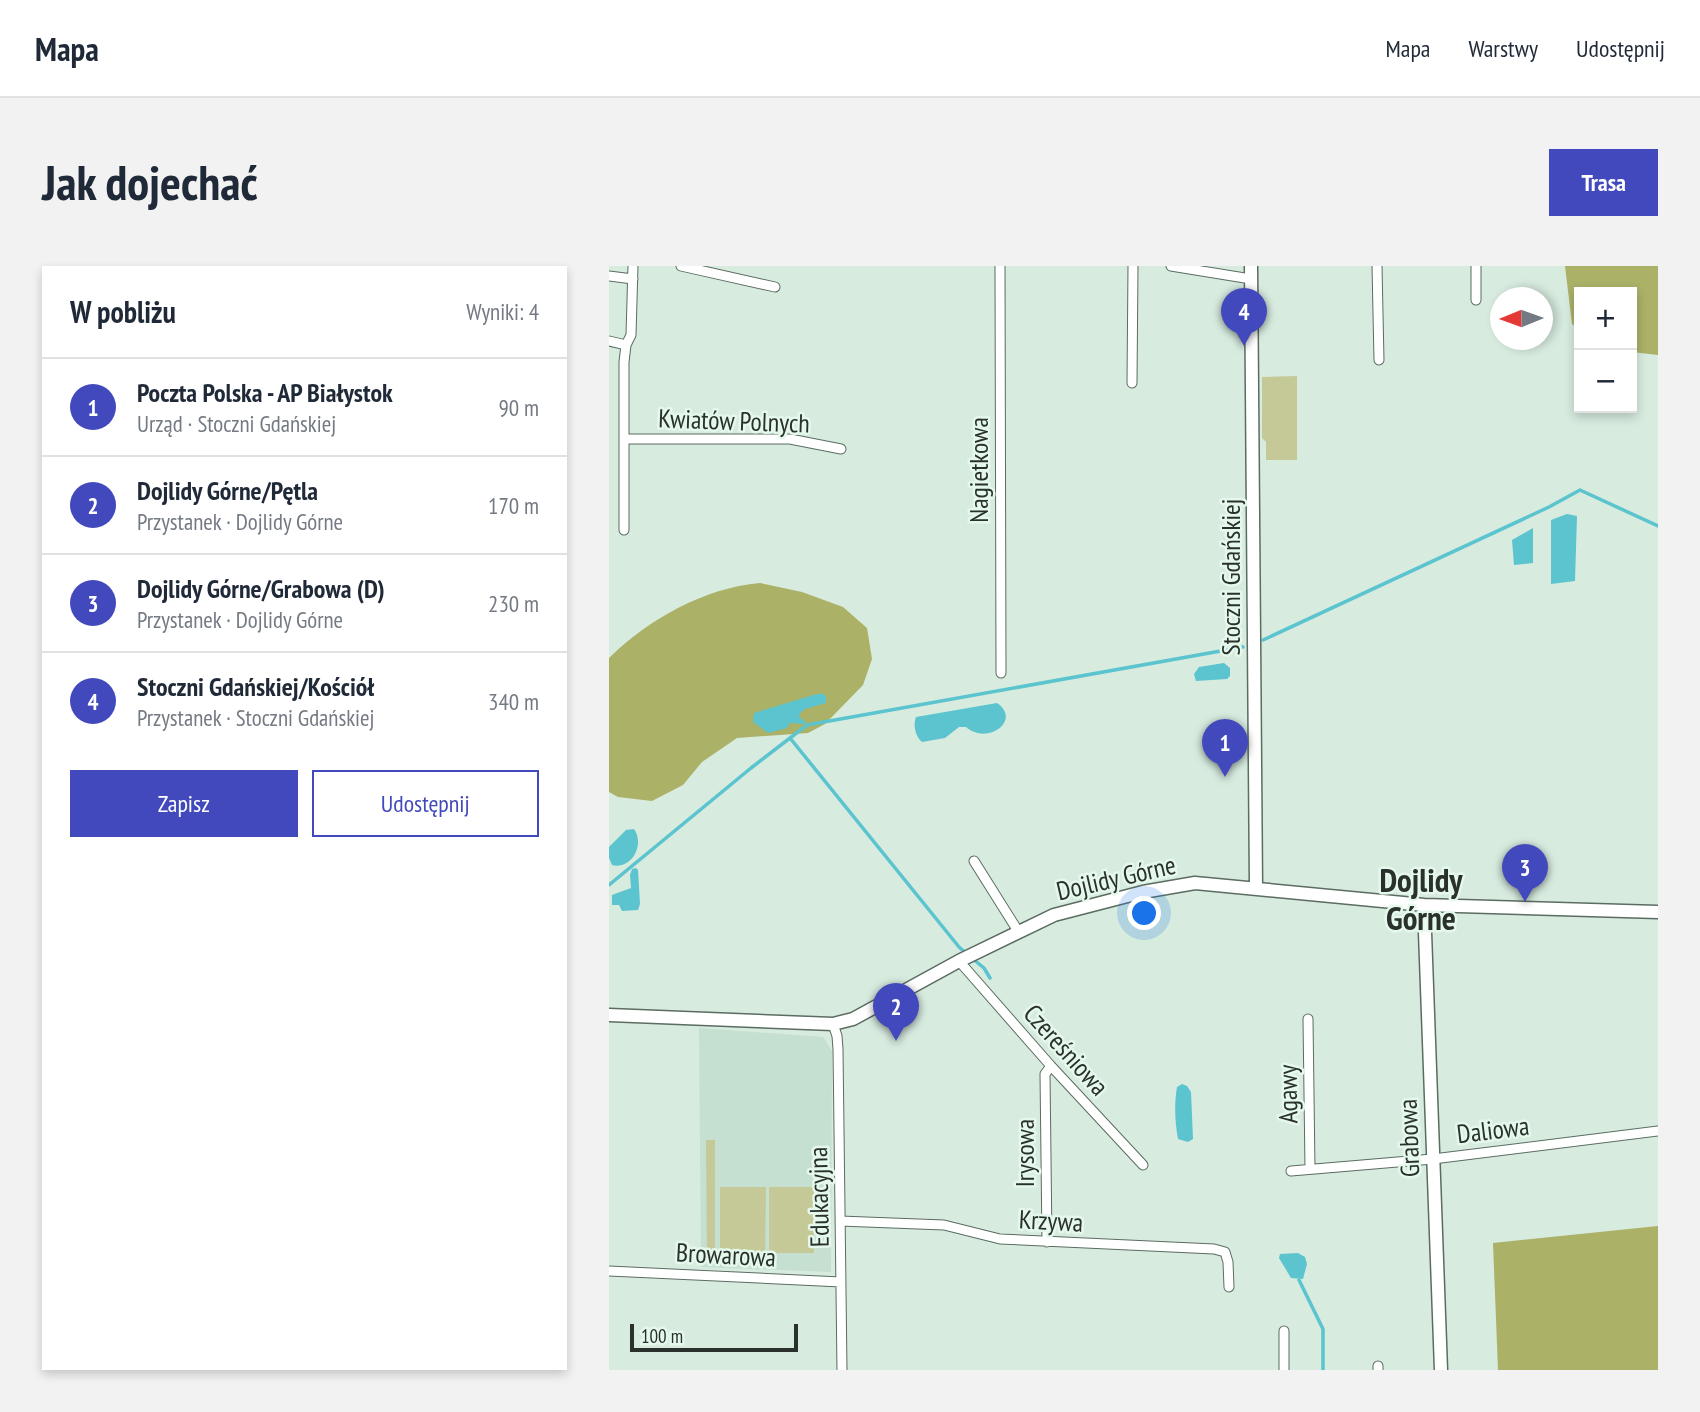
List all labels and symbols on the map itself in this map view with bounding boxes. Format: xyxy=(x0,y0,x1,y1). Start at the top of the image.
north arrow xyxy=(1490,287,1553,350)
pin: 4 xyxy=(1221,288,1267,346)
street label: Kwiatów Polnych xyxy=(658,401,810,440)
street label: Nagietkowa xyxy=(962,417,995,523)
street label: Stoczni Gdańskiej xyxy=(1214,499,1247,655)
pin: 1 xyxy=(1202,719,1248,777)
pin: 3 xyxy=(1502,844,1548,902)
street label: Dojlidy Górne xyxy=(1053,848,1179,907)
district label: Dojlidy Górne xyxy=(1379,858,1463,939)
your location xyxy=(1127,896,1161,930)
pin: 2 xyxy=(873,983,919,1041)
street label: Czereśniowa xyxy=(1017,997,1116,1102)
street label: Agawy xyxy=(1270,1064,1305,1124)
street label: Grabowa xyxy=(1391,1098,1426,1178)
street label: Daliowa xyxy=(1455,1109,1531,1150)
street label: Irysowa xyxy=(1008,1119,1041,1187)
street label: Edukacyjna xyxy=(801,1147,836,1247)
street label: Krzywa xyxy=(1018,1202,1084,1239)
street label: Browarowa xyxy=(675,1235,777,1274)
scale bar xyxy=(630,1321,798,1353)

